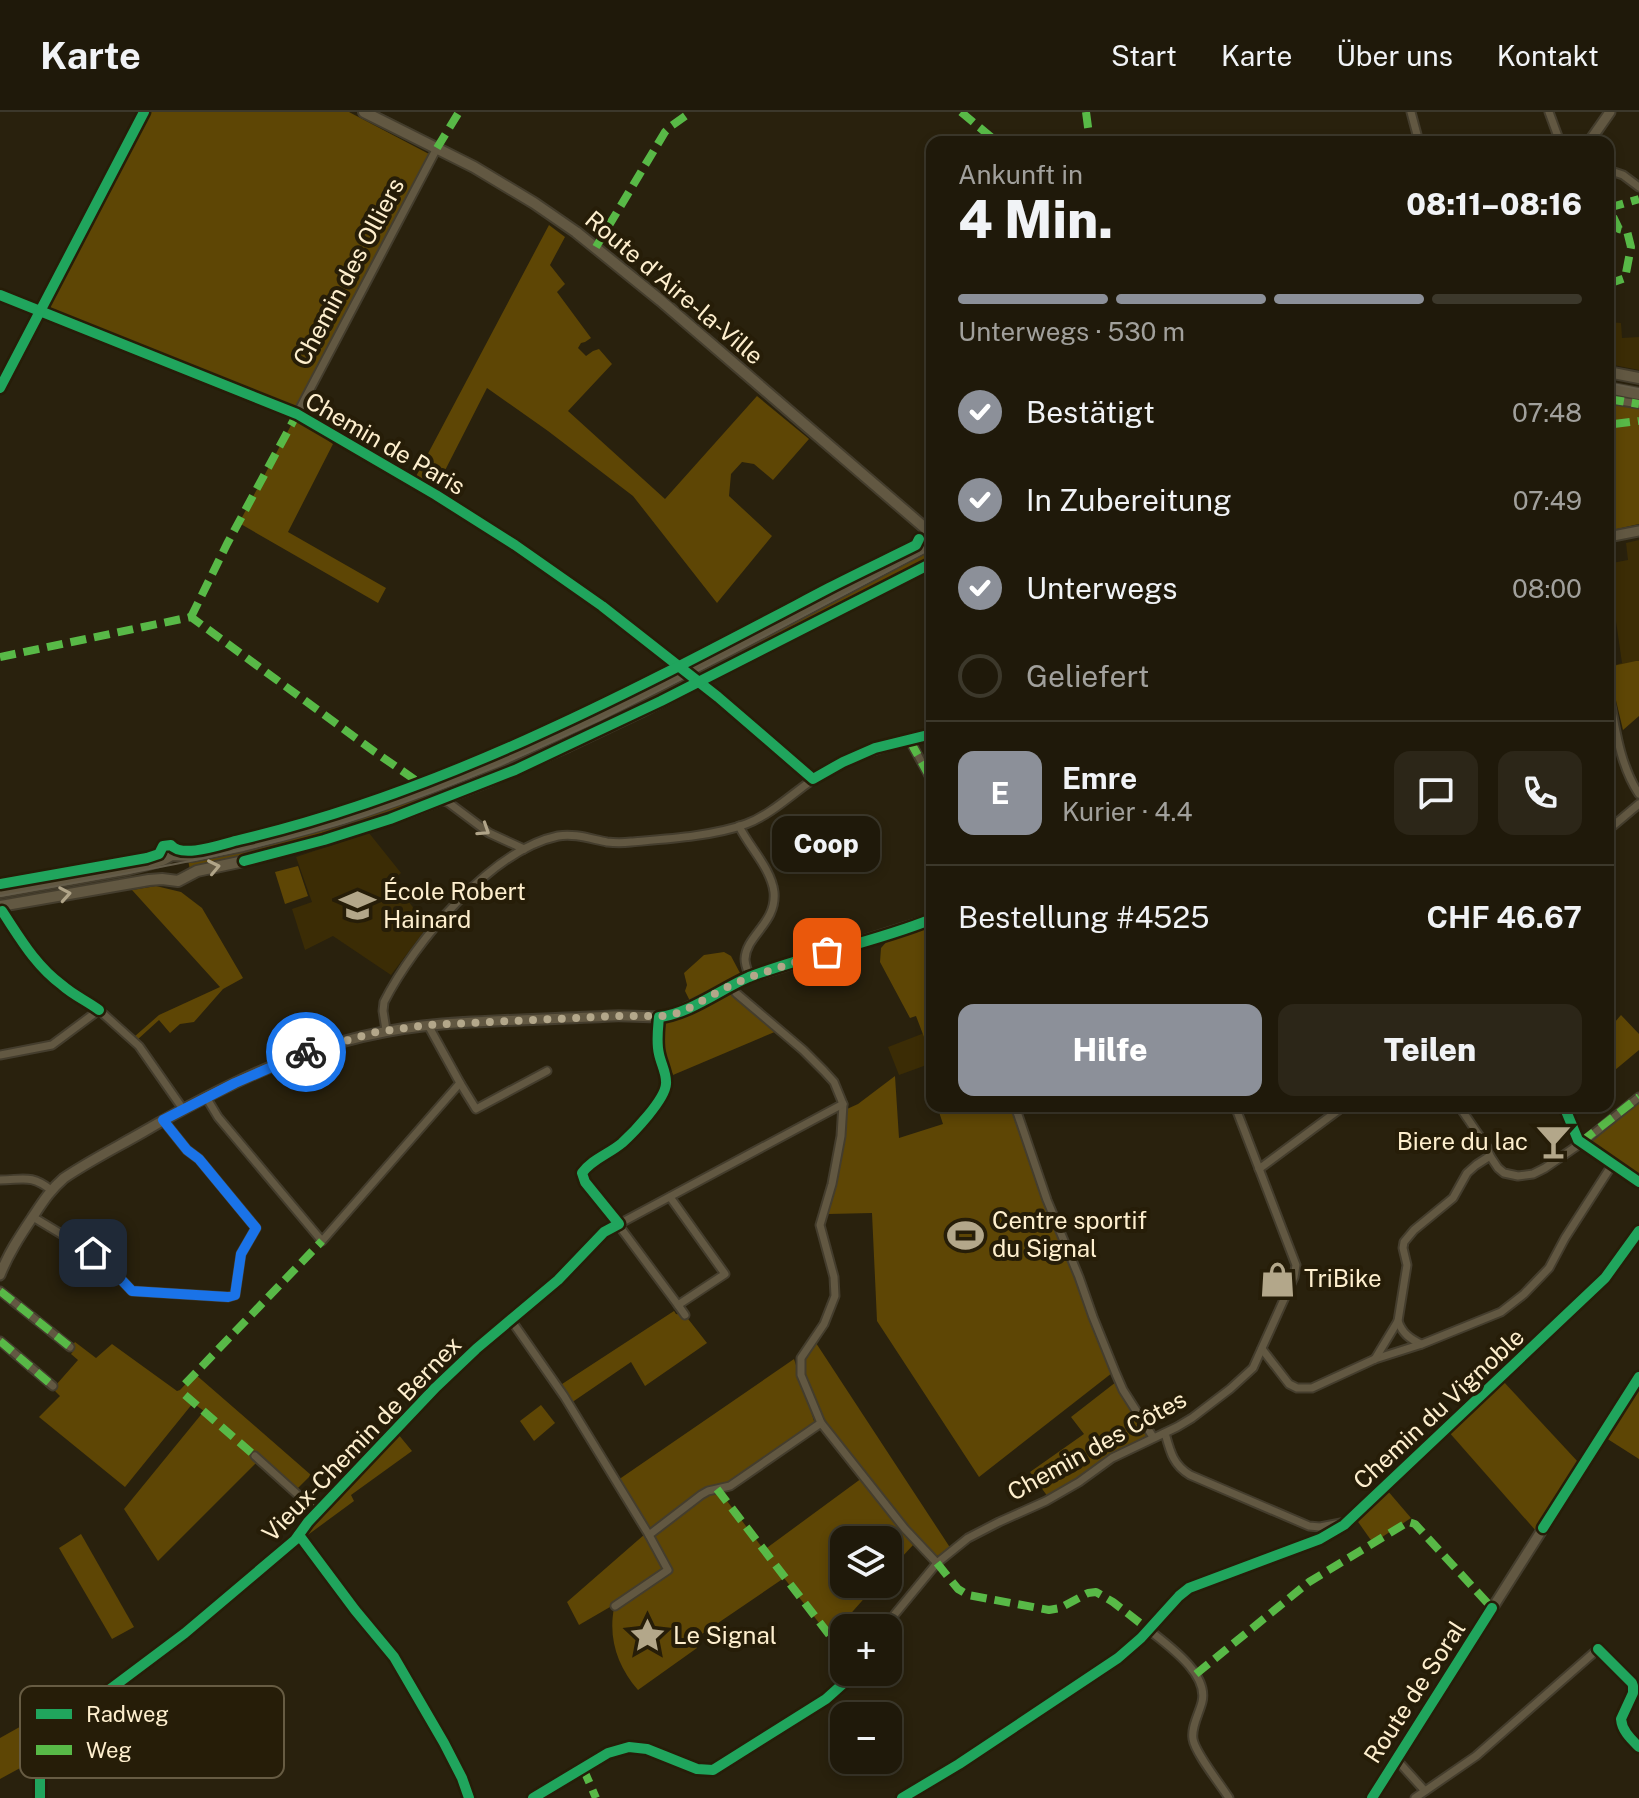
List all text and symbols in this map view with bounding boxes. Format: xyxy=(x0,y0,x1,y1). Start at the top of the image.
text: Karte xyxy=(40,33,141,78)
text: Start xyxy=(1111,39,1177,72)
text: Karte xyxy=(1221,39,1292,72)
text: Über uns xyxy=(1336,39,1453,72)
text: Kontakt xyxy=(1497,39,1599,72)
text: Ankunft in xyxy=(958,159,1083,190)
street label: Chemin des Olliers xyxy=(287,173,409,370)
text: 08:11–08:16 xyxy=(1406,186,1582,222)
text: 4 Min. xyxy=(958,189,1113,250)
street label: Route d'Aire-la-Ville xyxy=(580,205,769,370)
text: Unterwegs · 530 m xyxy=(958,316,1185,347)
street label: Chemin de Paris xyxy=(301,386,470,500)
icon: check xyxy=(958,390,1002,434)
text: Bestätigt xyxy=(1026,394,1155,430)
text: 07:48 xyxy=(1512,397,1582,428)
icon: check xyxy=(958,478,1002,522)
text: In Zubereitung xyxy=(1026,482,1232,518)
text: 07:49 xyxy=(1513,485,1582,516)
icon: check xyxy=(958,566,1002,610)
text: Unterwegs xyxy=(1026,570,1177,606)
text: 08:00 xyxy=(1512,573,1582,604)
text: Geliefert xyxy=(1026,658,1149,694)
button: chat xyxy=(1394,751,1478,835)
button: phone xyxy=(1498,751,1582,835)
text: Emre xyxy=(1062,760,1137,796)
text: E xyxy=(990,775,1010,811)
text: Kurier · 4.4 xyxy=(1062,796,1193,827)
callout: Coop xyxy=(773,816,881,872)
one-way arrow xyxy=(476,820,490,835)
text: Coop xyxy=(793,828,859,859)
one-way arrow xyxy=(207,860,220,877)
place label: École Robert Hainard xyxy=(383,877,526,933)
one-way arrow xyxy=(58,887,71,904)
school or university icon: École Robert Hainard xyxy=(338,887,376,925)
text: Bestellung #4525 xyxy=(958,899,1209,935)
text: CHF 46.67 xyxy=(1427,899,1582,935)
pin xyxy=(793,918,861,986)
icon: bag xyxy=(805,930,849,974)
button: Hilfe xyxy=(958,1004,1262,1096)
button: Teilen xyxy=(1278,1004,1582,1096)
courier xyxy=(266,1012,346,1092)
icon: bike xyxy=(284,1030,328,1074)
bar icon: Biere du lac xyxy=(1535,1123,1573,1161)
place label: Biere du lac xyxy=(1397,1127,1528,1155)
place label: Centre sportif du Signal xyxy=(992,1206,1147,1262)
sports icon: Centre sportif du Signal xyxy=(947,1216,985,1254)
pin xyxy=(59,1219,127,1287)
icon: home xyxy=(71,1231,115,1275)
shop icon: TriBike xyxy=(1259,1260,1297,1298)
place label: TriBike xyxy=(1304,1264,1381,1292)
street label: Chemin du Vignoble xyxy=(1347,1322,1529,1494)
street label: Vieux-Chemin de Bernex xyxy=(256,1330,467,1547)
street label: Chemin des Côtes xyxy=(1002,1384,1191,1506)
map controls xyxy=(830,1526,902,1774)
button: layers xyxy=(830,1526,902,1598)
button: + xyxy=(830,1614,902,1686)
street label: Route de Soral xyxy=(1358,1615,1471,1768)
place icon: Le Signal xyxy=(628,1617,666,1655)
place label: Le Signal xyxy=(673,1621,777,1649)
legend xyxy=(20,1686,284,1778)
text: Radweg xyxy=(86,1701,169,1727)
button: − xyxy=(830,1702,902,1774)
text: Weg xyxy=(86,1737,132,1763)

